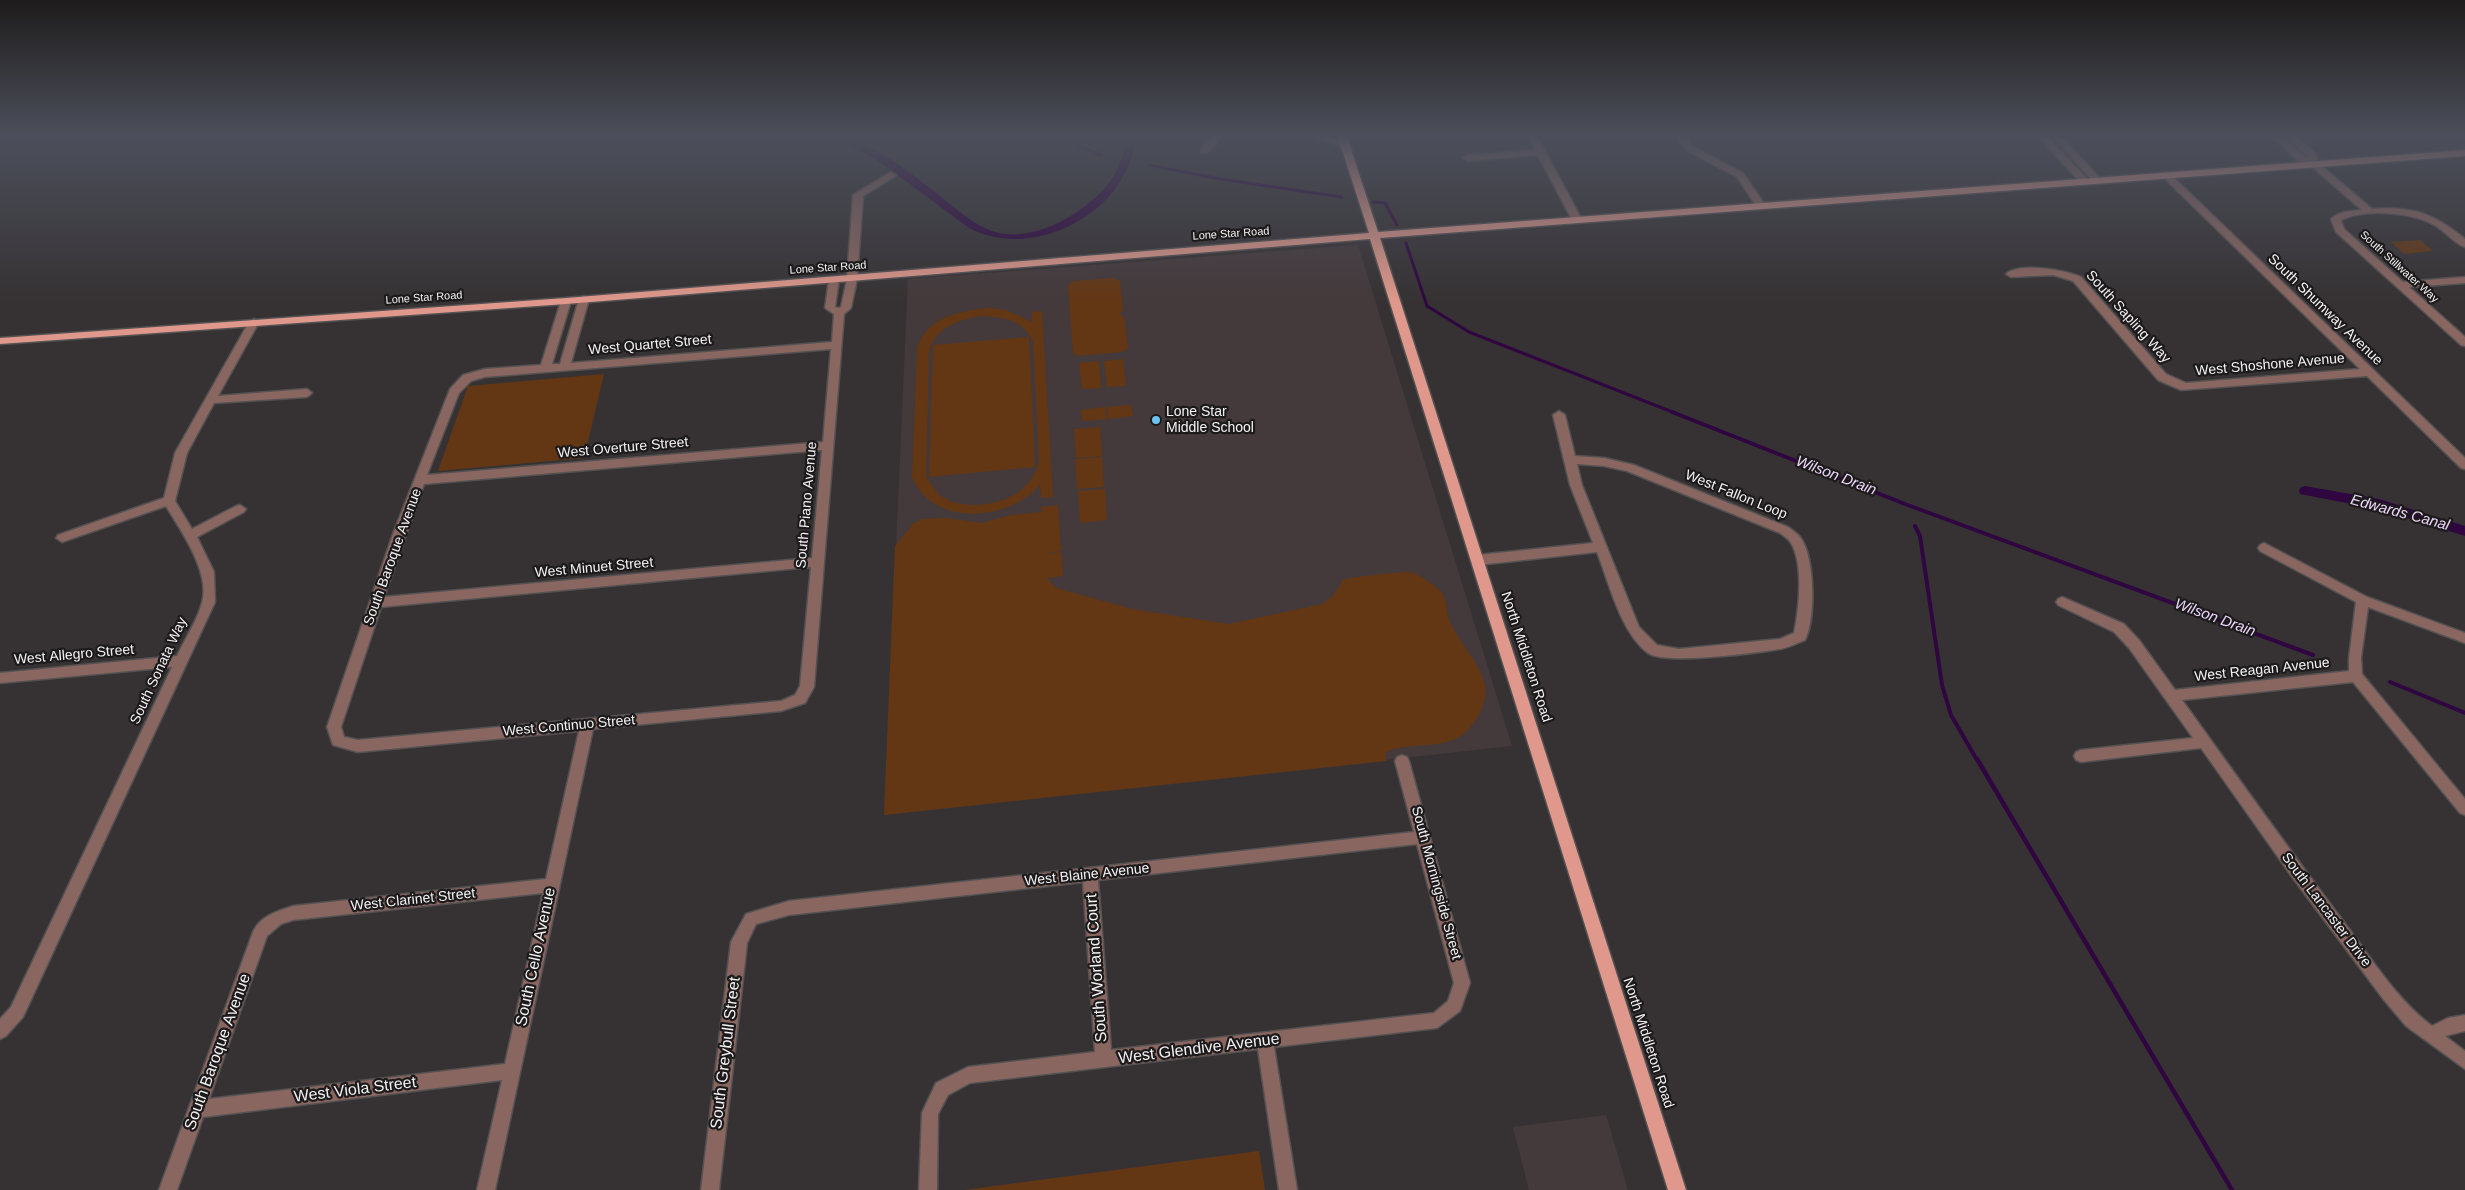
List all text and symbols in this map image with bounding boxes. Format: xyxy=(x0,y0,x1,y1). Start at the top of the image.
street label: Lone Star Road xyxy=(1192,225,1270,243)
street label: South Stillwater Way xyxy=(2357,228,2441,306)
street label: South Shumway Avenue xyxy=(2264,251,2386,369)
street label: Lone Star Road xyxy=(789,259,867,277)
street label: South Sapling Way xyxy=(2082,267,2174,367)
street label: Lone Star Road xyxy=(385,289,463,307)
street label: West Quartet Street xyxy=(588,331,712,359)
street label: West Shoshone Avenue xyxy=(2195,350,2345,380)
place label: Lone Star Middle School xyxy=(1166,404,1254,437)
marker: Lone Star Middle School xyxy=(1150,414,1162,426)
street label: West Overture Street xyxy=(557,434,689,462)
street label: South Piano Avenue xyxy=(793,441,821,569)
water label: Wilson Drain xyxy=(1793,452,1879,500)
street label: West Fallon Loop xyxy=(1682,467,1790,523)
street label: South Baroque Avenue xyxy=(360,486,426,628)
water label: Edwards Canal xyxy=(2349,491,2451,535)
street label: West Minuet Street xyxy=(534,554,654,582)
street label: North Middleton Road xyxy=(1497,590,1555,724)
water label: Wilson Drain xyxy=(2172,595,2258,641)
street label: South Sonata Way xyxy=(127,615,191,727)
street label: West Allegro Street xyxy=(13,641,135,669)
street label: West Reagan Avenue xyxy=(2194,655,2330,685)
street label: West Continuo Street xyxy=(502,712,636,740)
street label: South Morningside Street xyxy=(1407,805,1465,961)
street label: South Lancaster Drive xyxy=(2278,850,2374,970)
street label: West Blaine Avenue xyxy=(1024,860,1150,890)
street label: West Clarinet Street xyxy=(350,885,476,915)
street label: South Cello Avenue xyxy=(512,886,560,1028)
street label: South Worland Court xyxy=(1082,893,1112,1043)
street label: South Baroque Avenue xyxy=(181,971,255,1133)
street label: South Greybull Street xyxy=(707,976,745,1130)
street label: North Middleton Road xyxy=(1619,976,1677,1110)
street label: West Glendive Avenue xyxy=(1117,1030,1281,1068)
street label: West Viola Street xyxy=(293,1073,417,1107)

